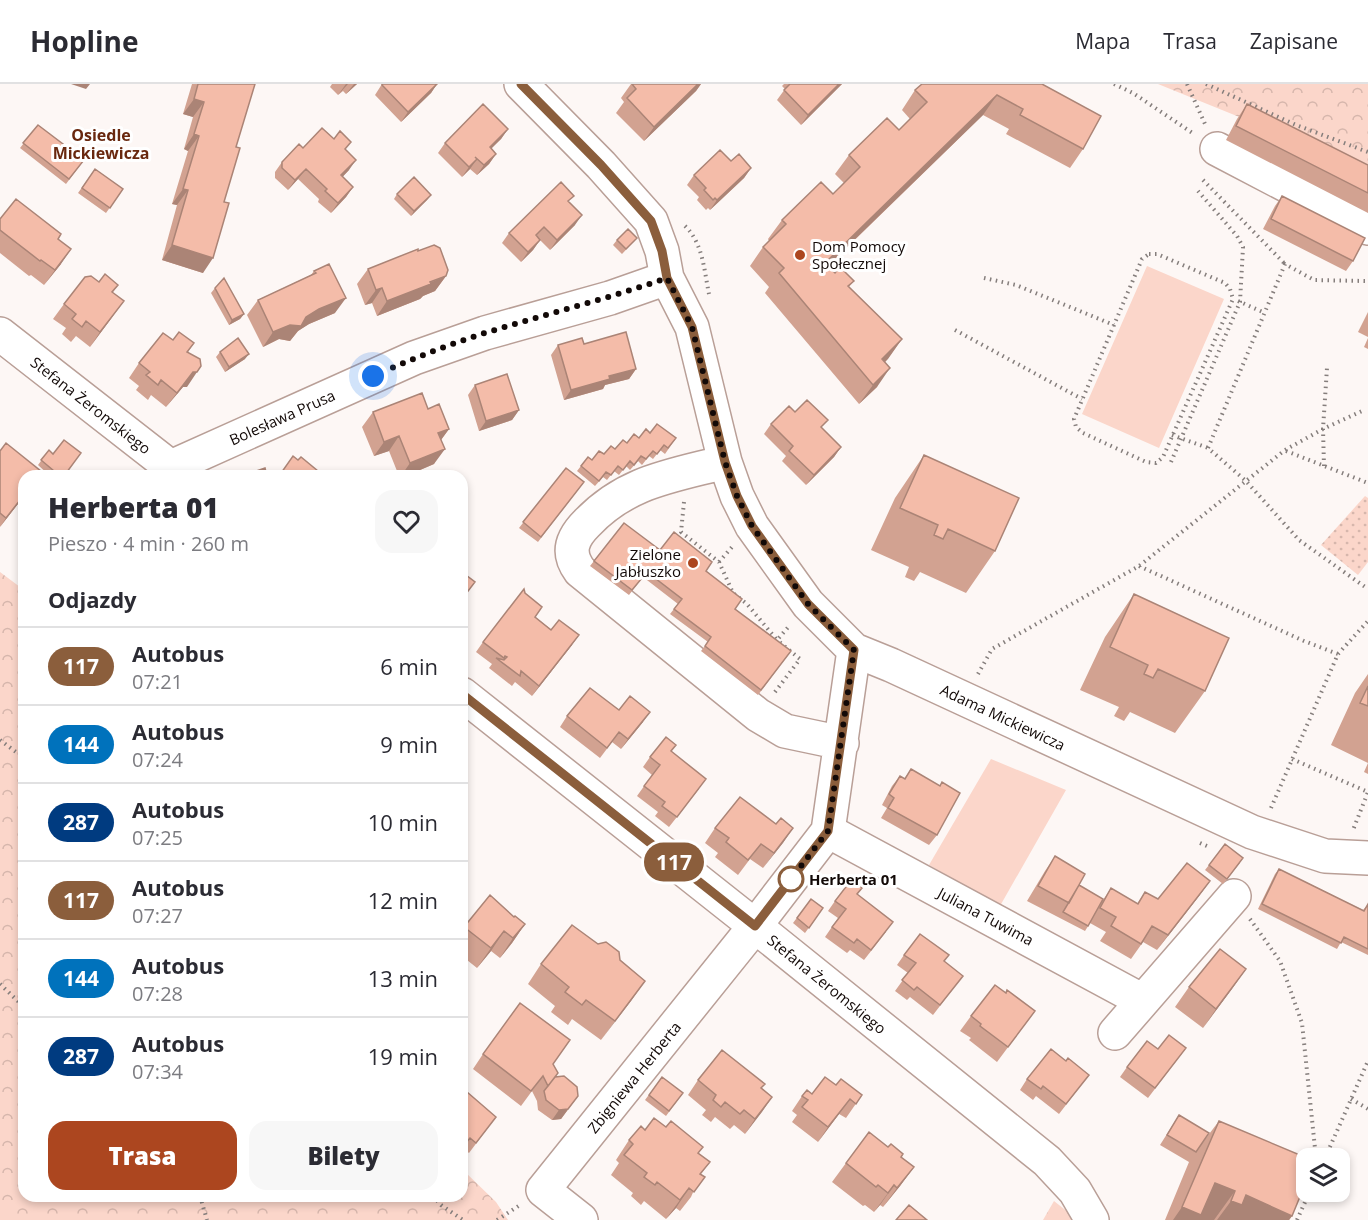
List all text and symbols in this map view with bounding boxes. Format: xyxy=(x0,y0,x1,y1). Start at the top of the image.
text: Hopline xyxy=(30,22,139,60)
text: Mapa xyxy=(1075,27,1130,55)
text: Trasa xyxy=(1163,27,1217,55)
text: Zapisane xyxy=(1250,27,1338,55)
district label: Osiedle Mickiewicza xyxy=(53,124,149,164)
place label: Dom Pomocy Społecznej xyxy=(812,236,906,273)
marker: Dom Pomocy Społecznej xyxy=(793,248,807,262)
street label: Stefana Żeromskiego xyxy=(27,352,155,458)
your location xyxy=(358,361,388,391)
street label: Bolesława Prusa xyxy=(226,385,338,449)
text: Herberta 01 xyxy=(48,488,219,526)
button: heart xyxy=(375,490,438,553)
text: Pieszo · 4 min · 260 m xyxy=(48,530,249,557)
place label: Zielone Jabłuszko xyxy=(613,544,681,581)
marker: Zielone Jabłuszko xyxy=(686,556,700,570)
text: Odjazdy xyxy=(48,584,137,614)
text: Autobus xyxy=(132,638,224,668)
text: 6 min xyxy=(380,651,438,681)
text: 117 xyxy=(63,652,99,680)
text: 07:21 xyxy=(132,668,183,695)
street label: Adama Mickiewicza xyxy=(937,679,1069,755)
text: Autobus xyxy=(132,716,224,746)
text: 9 min xyxy=(380,729,438,759)
text: 144 xyxy=(63,730,99,758)
text: 07:24 xyxy=(132,746,183,773)
text: Autobus xyxy=(132,794,224,824)
text: 10 min xyxy=(368,807,438,837)
text: 287 xyxy=(63,808,99,836)
text: 07:25 xyxy=(132,824,183,851)
line badge: 117 xyxy=(640,842,708,882)
text: 117 xyxy=(656,848,692,876)
marker: Herberta 01 xyxy=(778,866,804,892)
place label: Herberta 01 xyxy=(809,869,898,889)
text: Autobus xyxy=(132,872,224,902)
street label: Juliana Tuwima xyxy=(933,881,1037,950)
text: 12 min xyxy=(368,885,438,915)
text: 117 xyxy=(63,886,99,914)
text: 07:27 xyxy=(132,902,183,929)
street label: Stefana Żeromskiego xyxy=(763,930,891,1038)
text: Autobus xyxy=(132,950,224,980)
text: 13 min xyxy=(368,963,438,993)
text: 144 xyxy=(63,964,99,992)
text: 07:28 xyxy=(132,980,183,1007)
street label: Zbigniewa Herberta xyxy=(583,1017,685,1137)
text: Autobus xyxy=(132,1028,224,1058)
text: 19 min xyxy=(368,1041,438,1071)
text: 287 xyxy=(63,1042,99,1070)
text: 07:34 xyxy=(132,1058,183,1085)
button: Trasa xyxy=(48,1121,237,1190)
button: Bilety xyxy=(249,1121,438,1190)
map controls xyxy=(1296,1148,1350,1202)
button: layers xyxy=(1296,1148,1350,1202)

